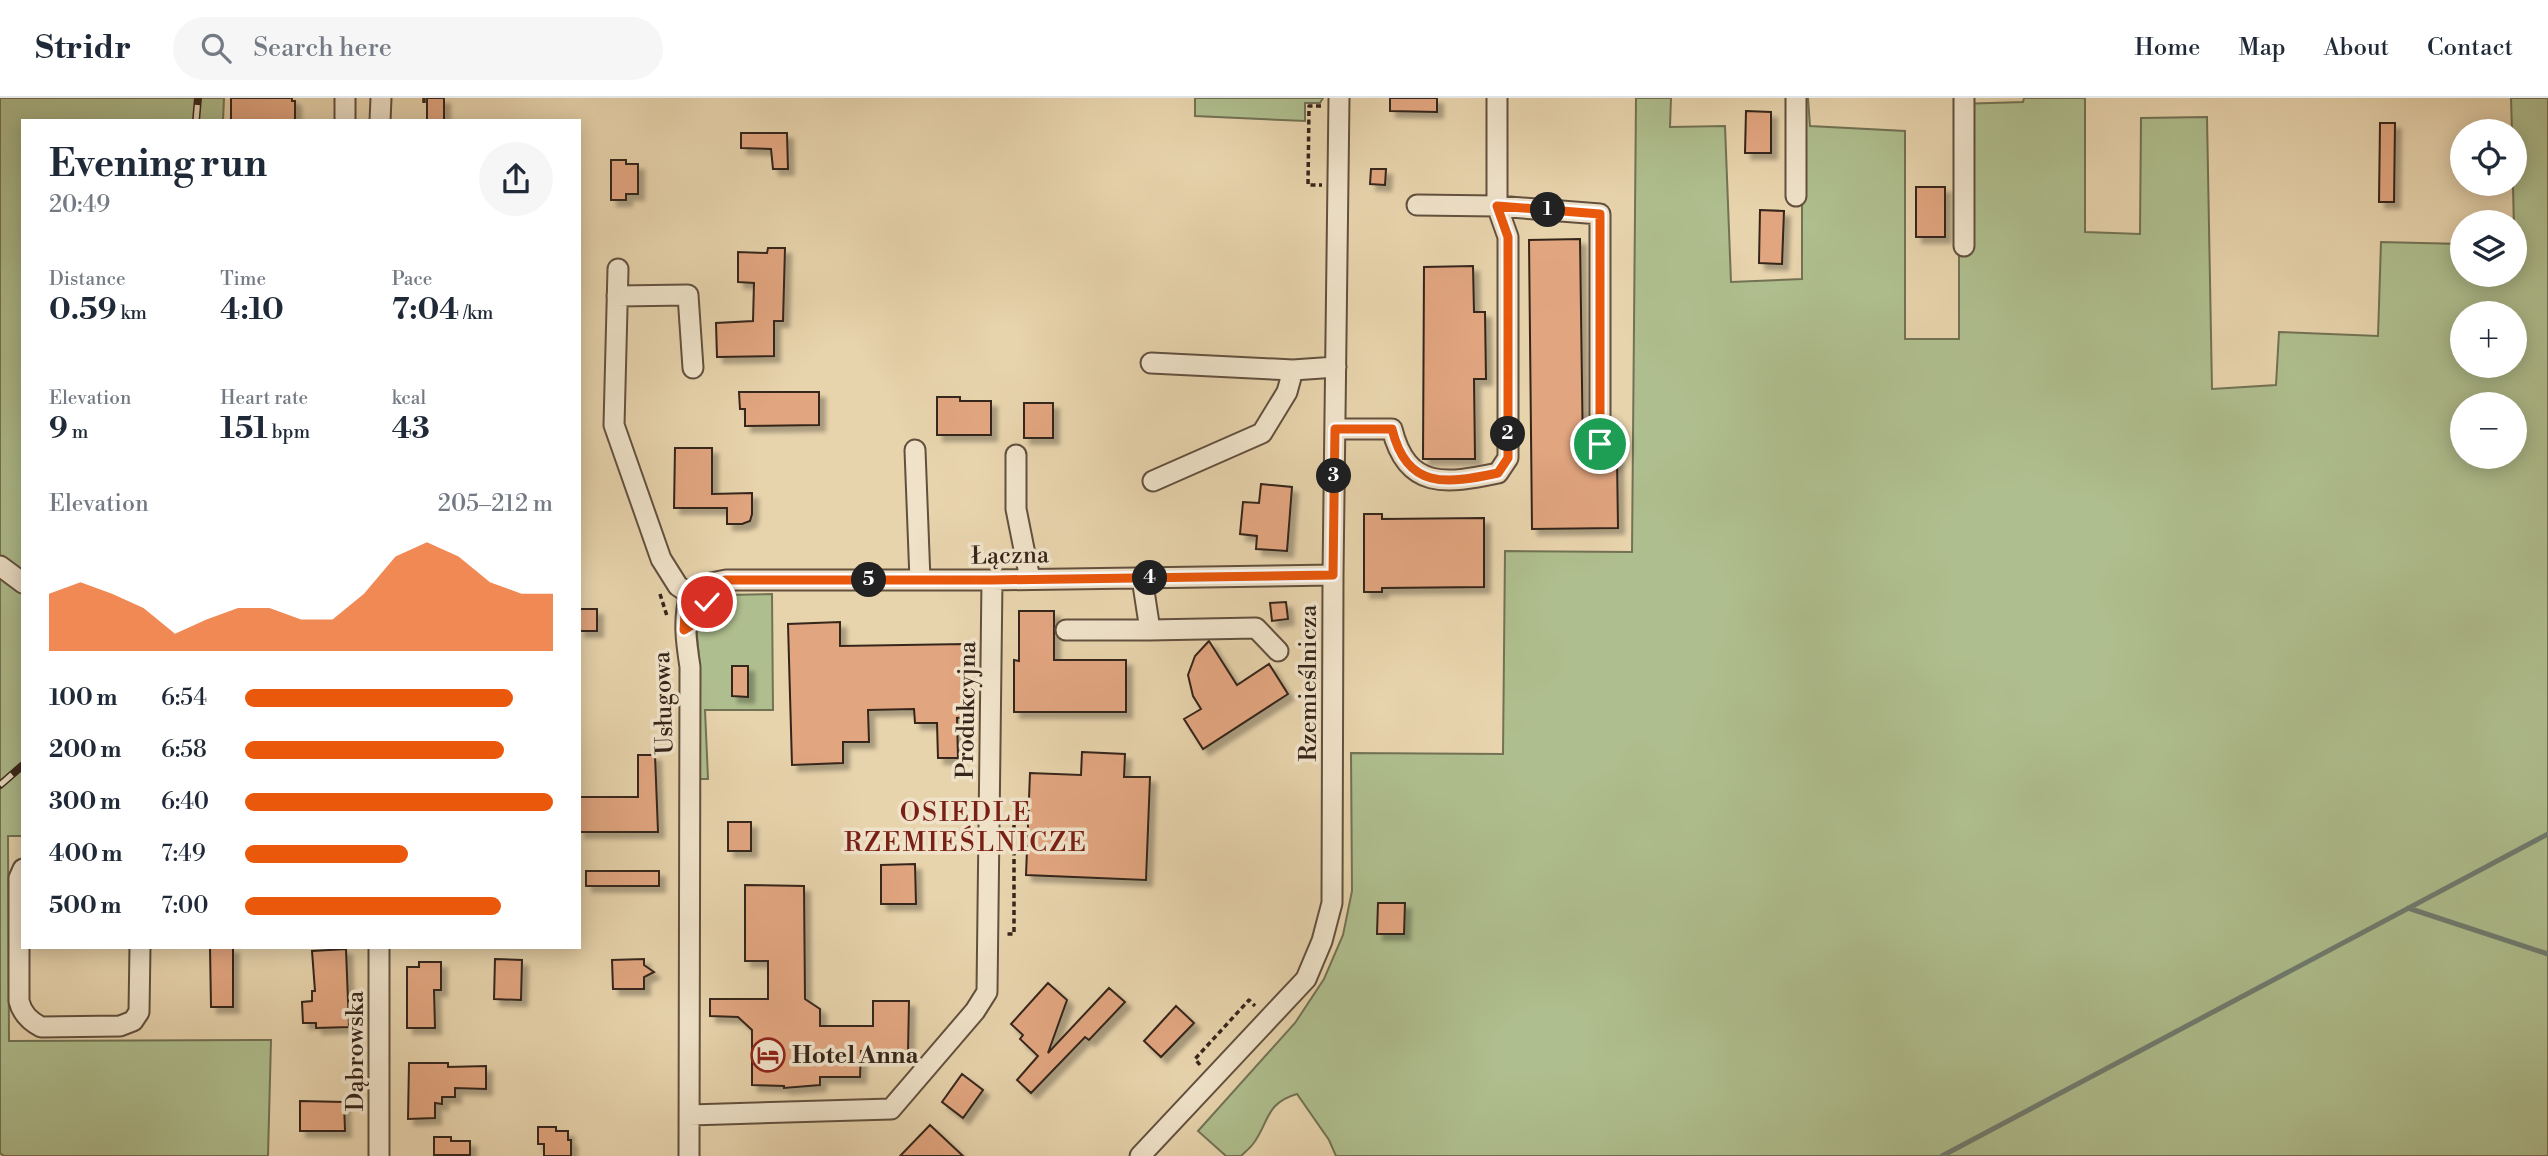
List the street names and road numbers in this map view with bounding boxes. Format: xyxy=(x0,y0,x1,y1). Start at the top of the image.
street label: Łączna xyxy=(971,540,1050,572)
street label: Rzemieślnicza xyxy=(1294,604,1324,761)
street label: Produkcyjna xyxy=(951,640,983,779)
street label: Usługowa xyxy=(647,650,681,755)
street label: Dąbrowska xyxy=(341,990,371,1111)

